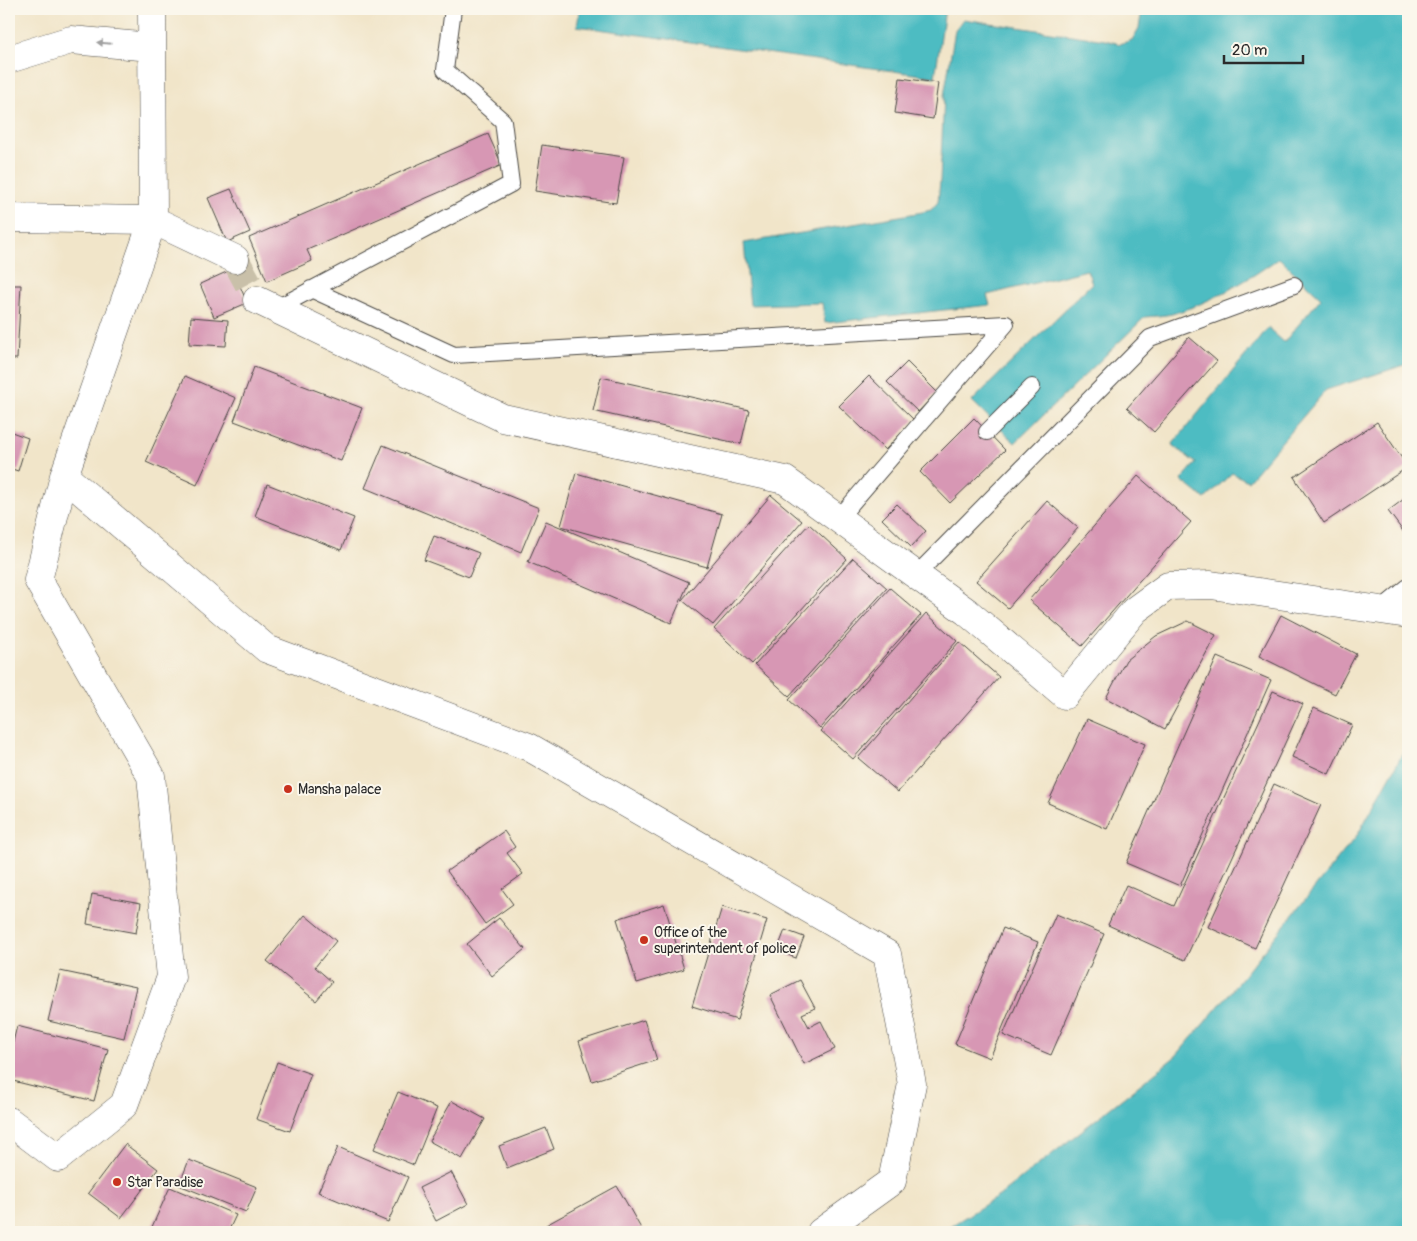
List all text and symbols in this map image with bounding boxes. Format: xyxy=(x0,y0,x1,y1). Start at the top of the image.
scale bar xyxy=(1224,32,1303,64)
one-way arrow xyxy=(96,39,112,47)
text: 20 m xyxy=(1232,41,1267,60)
place label: Mansha palace xyxy=(298,781,381,798)
marker: Mansha palace xyxy=(282,783,294,795)
place label: Office of the superintendent of police xyxy=(654,924,796,957)
marker: Office of the superintendent of police xyxy=(638,934,650,946)
place label: Star Paradise xyxy=(127,1174,203,1191)
marker: Star Paradise xyxy=(111,1176,123,1188)

